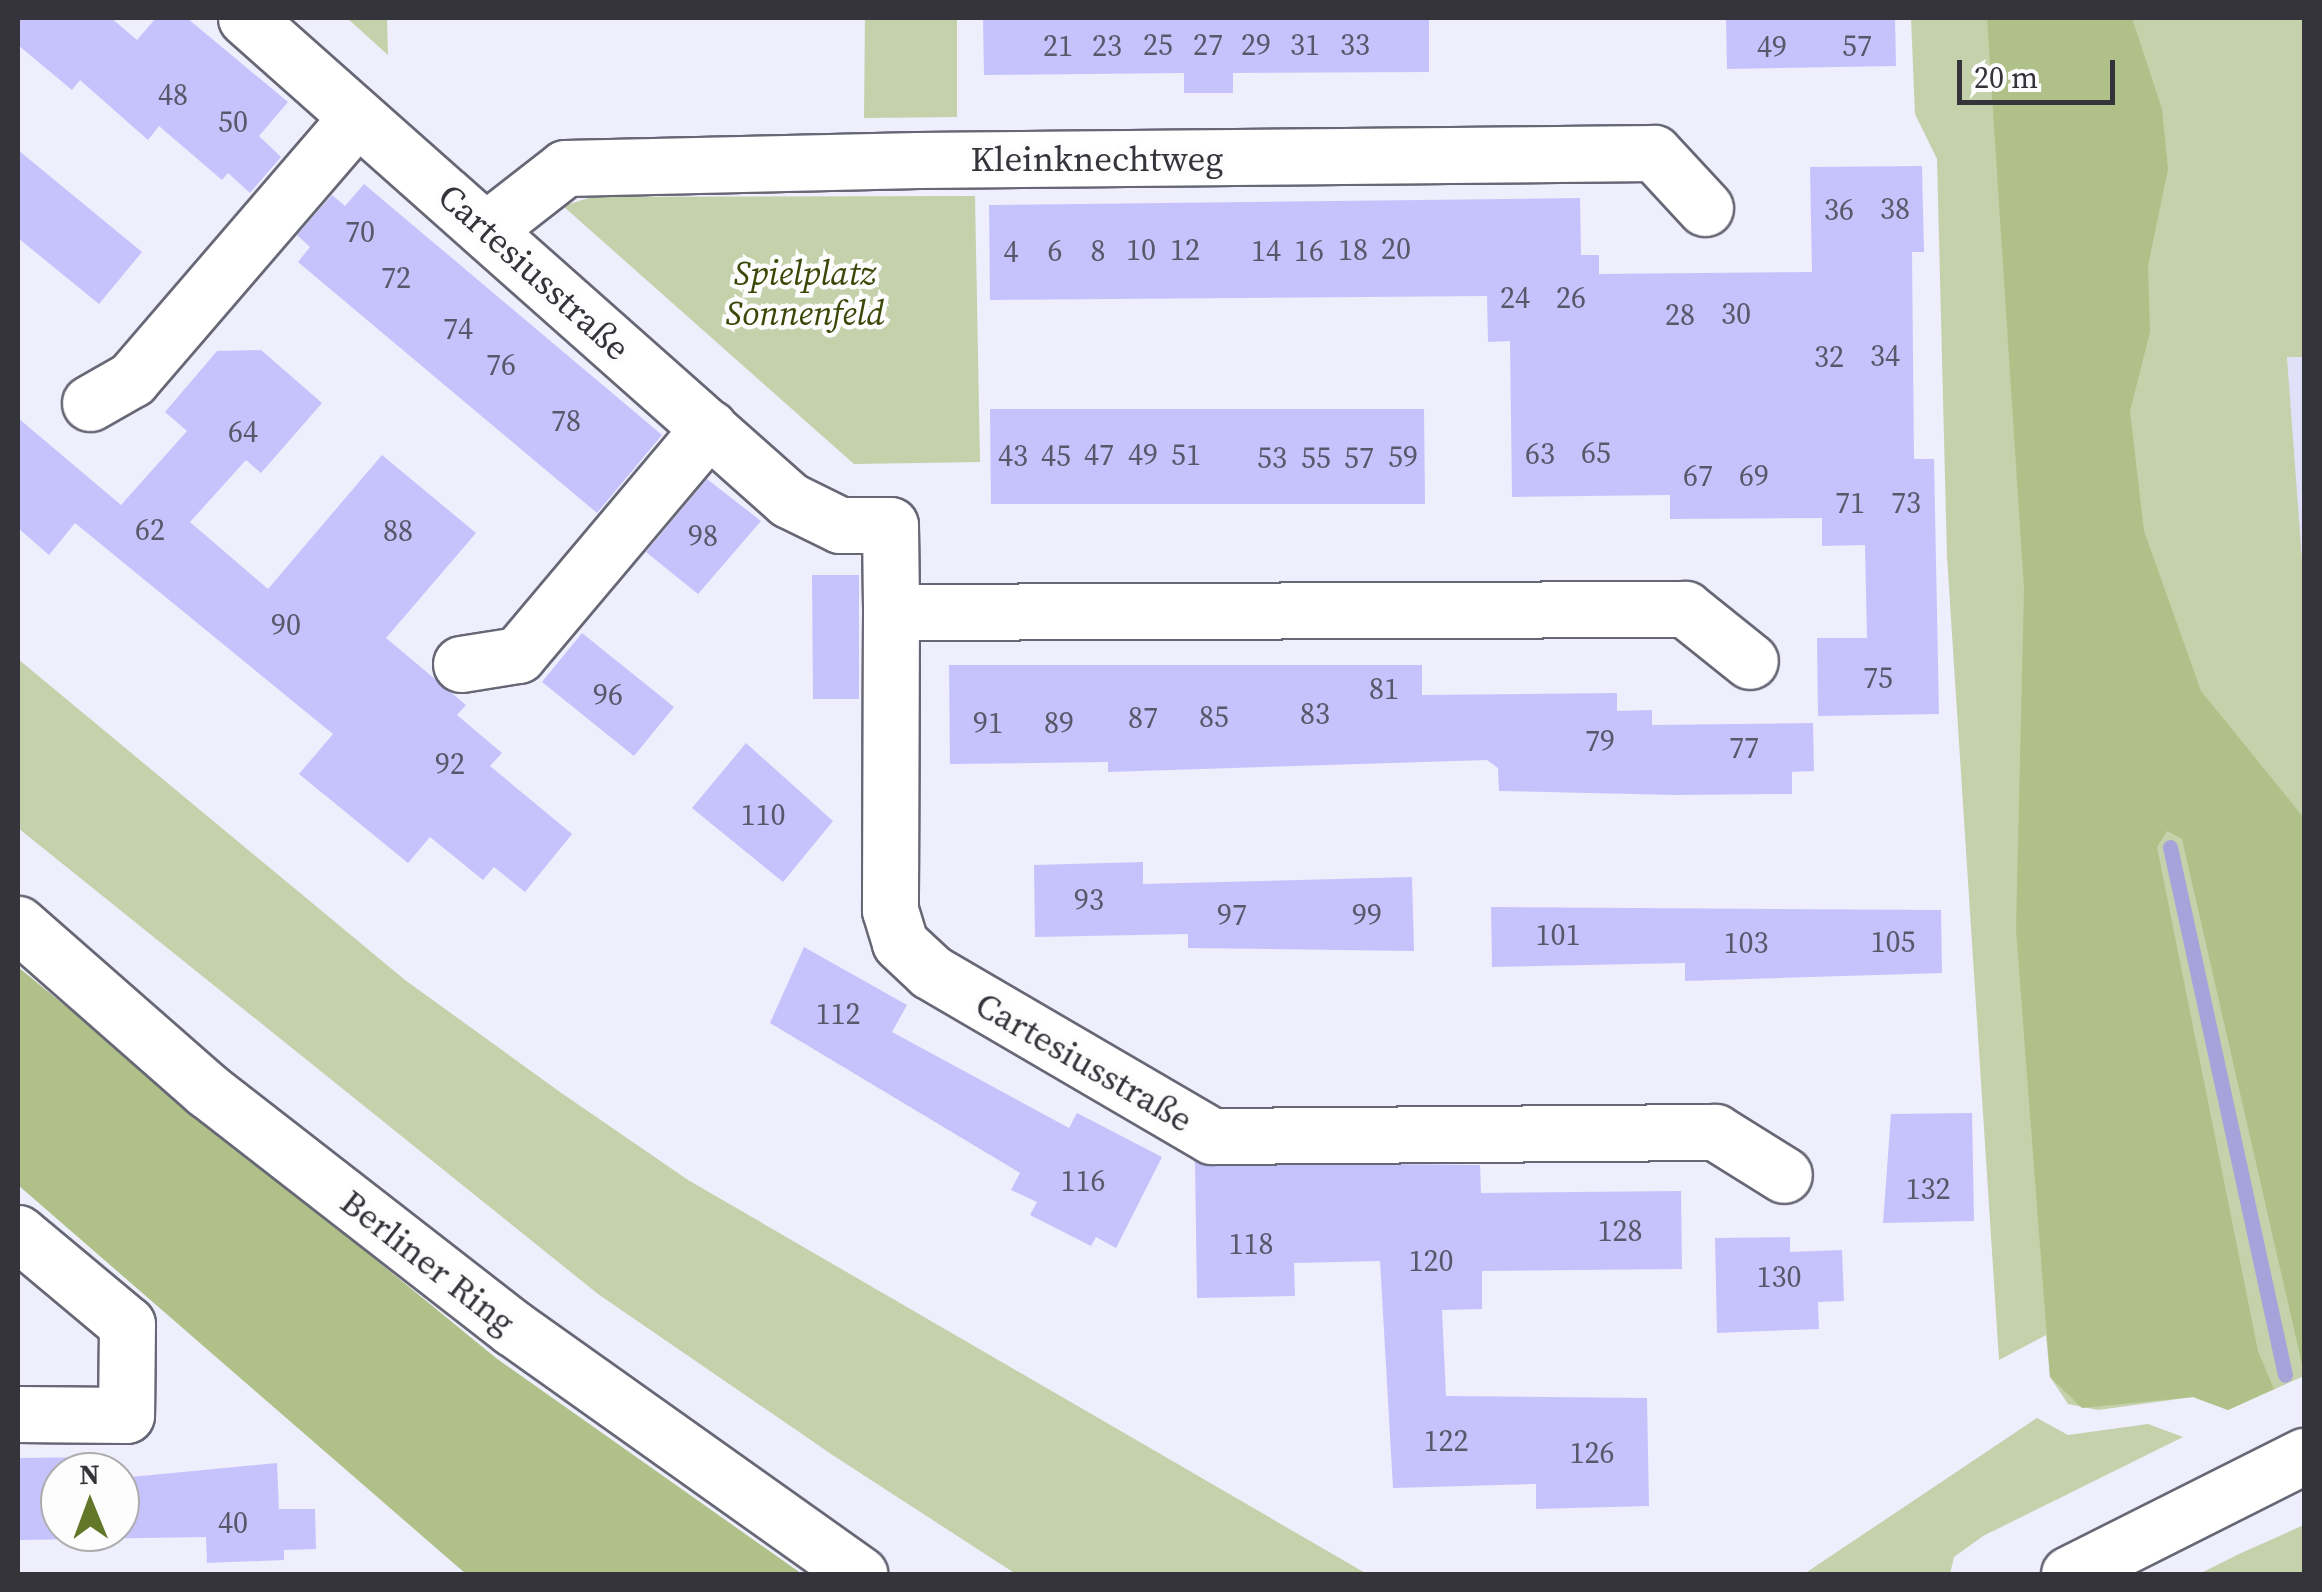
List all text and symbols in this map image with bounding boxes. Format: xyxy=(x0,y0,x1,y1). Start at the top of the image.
house number: 25 xyxy=(1143,27,1173,63)
house number: 27 xyxy=(1193,27,1223,63)
house number: 29 xyxy=(1241,27,1271,63)
house number: 31 xyxy=(1290,27,1320,63)
house number: 33 xyxy=(1340,27,1370,63)
house number: 21 xyxy=(1043,28,1073,64)
house number: 23 xyxy=(1092,28,1122,64)
house number: 57 xyxy=(1842,28,1872,64)
house number: 49 xyxy=(1757,29,1787,65)
scale bar xyxy=(1962,40,2120,102)
text: 20 m xyxy=(1974,57,2038,98)
house number: 48 xyxy=(158,77,188,113)
house number: 50 xyxy=(218,104,248,140)
street label: Kleinknechtweg xyxy=(971,138,1223,180)
street label: Cartesiusstraße xyxy=(430,175,638,369)
house number: 38 xyxy=(1880,191,1910,227)
house number: 36 xyxy=(1824,192,1854,228)
house number: 70 xyxy=(345,214,375,250)
house number: 20 xyxy=(1381,231,1411,267)
house number: 10 xyxy=(1126,232,1156,268)
house number: 12 xyxy=(1170,232,1200,268)
house number: 18 xyxy=(1338,232,1368,268)
house number: 6 xyxy=(1048,233,1062,269)
house number: 8 xyxy=(1091,233,1105,269)
house number: 14 xyxy=(1251,233,1281,269)
house number: 16 xyxy=(1294,233,1324,269)
house number: 4 xyxy=(1004,234,1018,270)
park label: Spielplatz Sonnenfeld xyxy=(725,252,885,334)
house number: 72 xyxy=(381,260,411,296)
house number: 24 xyxy=(1500,280,1530,316)
house number: 26 xyxy=(1556,280,1586,316)
house number: 30 xyxy=(1721,296,1751,332)
house number: 28 xyxy=(1665,297,1695,333)
house number: 74 xyxy=(443,311,473,347)
house number: 34 xyxy=(1870,338,1900,374)
house number: 32 xyxy=(1814,339,1844,375)
house number: 76 xyxy=(486,347,516,383)
house number: 78 xyxy=(551,403,581,439)
house number: 64 xyxy=(228,414,258,450)
house number: 65 xyxy=(1581,435,1611,471)
house number: 63 xyxy=(1525,436,1555,472)
house number: 47 xyxy=(1084,437,1114,473)
house number: 49 xyxy=(1128,437,1158,473)
house number: 51 xyxy=(1171,437,1201,473)
house number: 43 xyxy=(998,438,1028,474)
house number: 45 xyxy=(1041,438,1071,474)
house number: 59 xyxy=(1388,439,1418,475)
house number: 53 xyxy=(1257,440,1287,476)
house number: 55 xyxy=(1301,440,1331,476)
house number: 57 xyxy=(1344,440,1374,476)
house number: 67 xyxy=(1683,458,1713,494)
house number: 69 xyxy=(1739,458,1769,494)
house number: 71 xyxy=(1835,485,1865,521)
house number: 73 xyxy=(1891,485,1921,521)
house number: 62 xyxy=(135,512,165,548)
house number: 88 xyxy=(383,513,413,549)
house number: 98 xyxy=(688,518,718,554)
house number: 90 xyxy=(271,607,301,643)
house number: 75 xyxy=(1863,660,1893,696)
house number: 81 xyxy=(1369,671,1399,707)
house number: 96 xyxy=(593,677,623,713)
house number: 83 xyxy=(1300,696,1330,732)
house number: 85 xyxy=(1199,699,1229,735)
house number: 87 xyxy=(1128,700,1158,736)
house number: 91 xyxy=(973,705,1003,741)
house number: 89 xyxy=(1044,705,1074,741)
house number: 79 xyxy=(1585,723,1615,759)
house number: 77 xyxy=(1729,730,1759,766)
house number: 92 xyxy=(435,746,465,782)
house number: 110 xyxy=(741,797,785,833)
house number: 93 xyxy=(1074,882,1104,918)
house number: 97 xyxy=(1217,897,1247,933)
house number: 99 xyxy=(1352,897,1382,933)
house number: 101 xyxy=(1536,917,1580,953)
house number: 105 xyxy=(1871,924,1915,960)
house number: 103 xyxy=(1724,925,1768,961)
street label: Cartesiusstraße xyxy=(968,983,1200,1141)
house number: 112 xyxy=(816,996,860,1032)
house number: 116 xyxy=(1061,1163,1105,1199)
house number: 132 xyxy=(1906,1171,1950,1207)
street label: Berliner Ring xyxy=(332,1181,524,1343)
house number: 128 xyxy=(1598,1213,1642,1249)
house number: 118 xyxy=(1229,1226,1273,1262)
house number: 120 xyxy=(1409,1243,1453,1279)
house number: 130 xyxy=(1757,1259,1801,1295)
house number: 122 xyxy=(1424,1423,1468,1459)
house number: 126 xyxy=(1570,1435,1614,1471)
north arrow xyxy=(40,1452,140,1552)
text: N xyxy=(79,1455,100,1493)
house number: 40 xyxy=(218,1505,248,1541)

